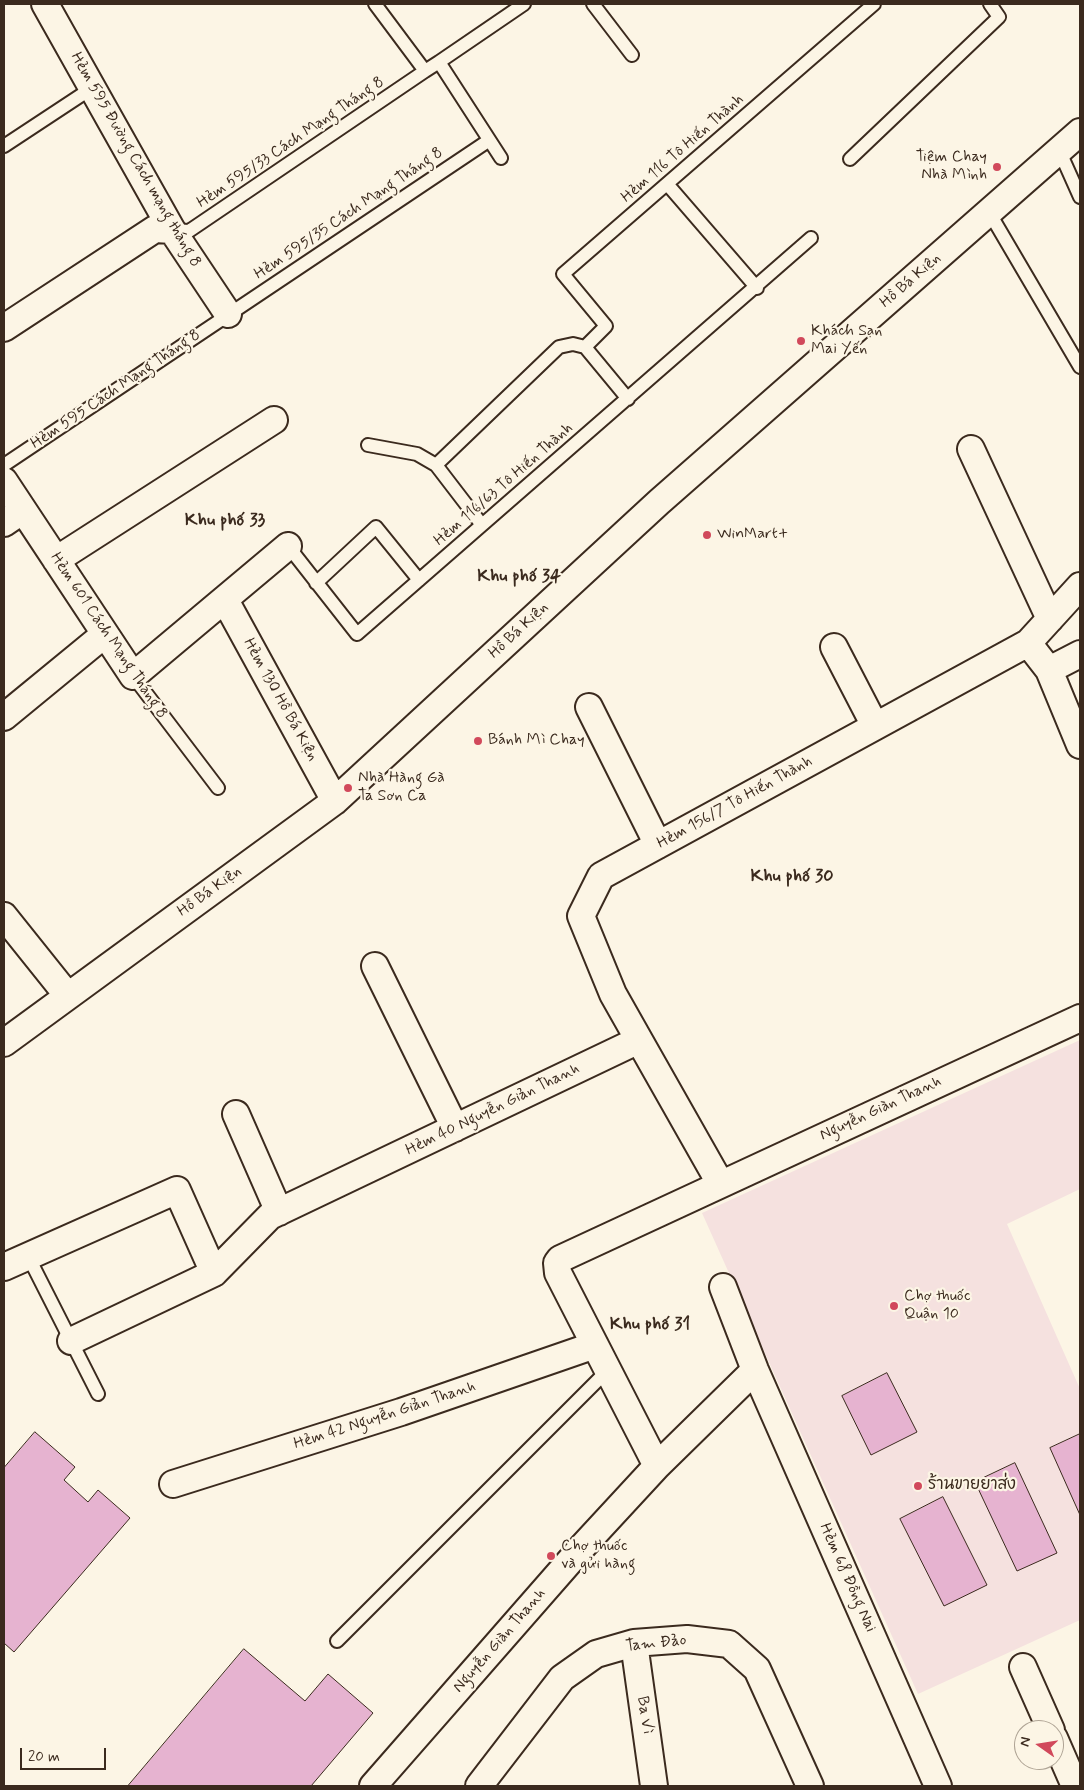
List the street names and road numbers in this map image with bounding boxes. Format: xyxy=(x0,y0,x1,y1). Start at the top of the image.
street label: Hẻm 595 Đường Cách mạng tháng 8 xyxy=(65,49,205,271)
street label: Hẻm 595/33 Cách Mạng Tháng 8 xyxy=(194,73,388,213)
street label: Hẻm 116 Tô Hiến Thành xyxy=(618,91,748,207)
street label: Hẻm 595/35 Cách Mạng Tháng 8 xyxy=(251,144,447,284)
street label: Hồ Bá Kiện xyxy=(877,249,945,313)
street label: Hẻm 595 Cách Mạng Tháng 8 xyxy=(27,326,205,454)
street label: Hẻm 116/63 Tô Hiến Thành xyxy=(430,419,578,551)
street label: Hẻm 601 Cách Mạng Tháng 8 xyxy=(45,549,171,723)
street label: Hồ Bá Kiện xyxy=(485,599,553,663)
street label: Hẻm 130 Hồ Bá Kiện xyxy=(238,635,322,765)
street label: Hẻm 156/7 Tô Hiến Thành xyxy=(654,752,816,854)
street label: Hồ Bá Kiện xyxy=(174,862,246,922)
street label: Hẻm 40 Nguyễn Giản Thanh xyxy=(403,1059,583,1161)
street label: Nguyễn Giàn Thanh xyxy=(817,1072,945,1146)
street label: Hẻm 42 Nguyễn Giản Thanh xyxy=(292,1377,478,1455)
street label: Hẻm 68 Đồng Nai xyxy=(814,1521,880,1635)
street label: Nguyễn Giàn Thanh xyxy=(449,1585,551,1697)
street label: Tam Đảo xyxy=(625,1631,687,1657)
street label: Ba Vì xyxy=(632,1695,656,1735)

